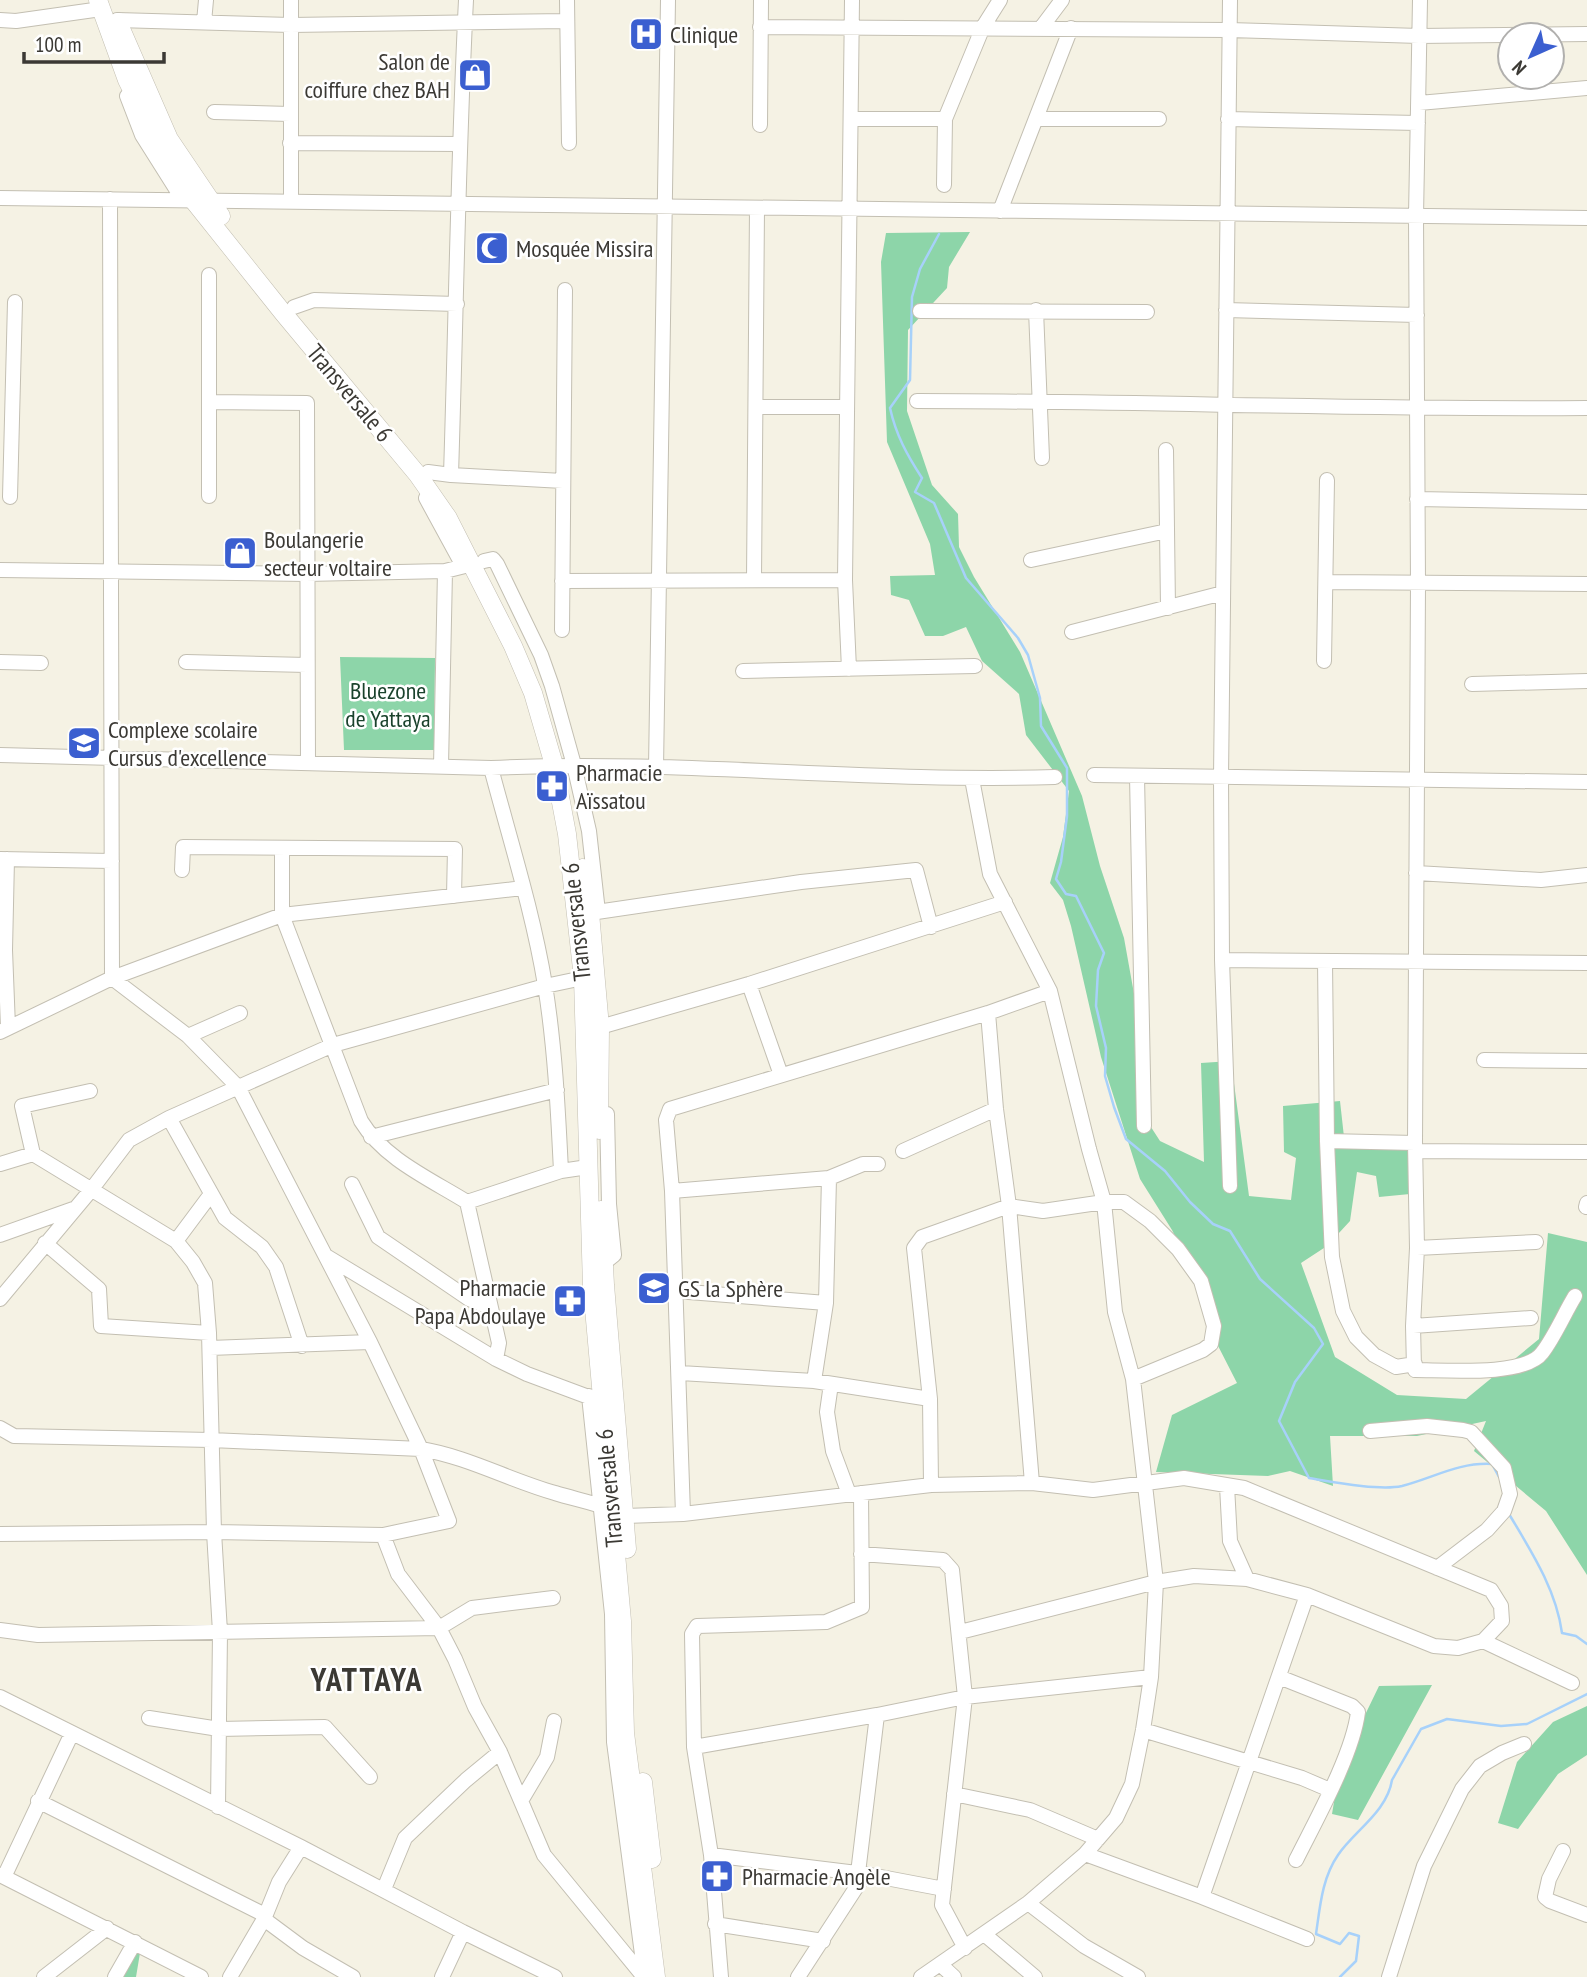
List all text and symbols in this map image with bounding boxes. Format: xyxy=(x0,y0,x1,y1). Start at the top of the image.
hospital icon: Clinique xyxy=(627,15,665,53)
place label: Clinique xyxy=(670,19,738,50)
scale bar xyxy=(24,21,164,65)
north arrow xyxy=(1496,21,1566,91)
text: 100 m xyxy=(35,31,81,58)
place label: Salon de coiffure chez BAH xyxy=(304,46,450,105)
shop icon: Salon de coiffure chez BAH xyxy=(456,56,494,94)
text: N xyxy=(1507,56,1531,80)
mosque icon: Mosquée Missira xyxy=(473,229,511,267)
place label: Mosquée Missira xyxy=(516,233,653,264)
street label: Transversale 6 xyxy=(300,338,400,448)
place label: Boulangerie secteur voltaire xyxy=(264,524,392,583)
shop icon: Boulangerie secteur voltaire xyxy=(221,534,259,572)
park label: Bluezone de Yattaya xyxy=(345,675,431,734)
place label: Complexe scolaire Cursus d'excellence xyxy=(108,714,267,773)
school or university icon: Complexe scolaire Cursus d'excellence xyxy=(65,724,103,762)
place label: Pharmacie Aïssatou xyxy=(576,757,662,816)
pharmacy icon: Pharmacie Aïssatou xyxy=(533,767,571,805)
street label: Transversale 6 xyxy=(554,861,598,983)
school or university icon: GS la Sphère xyxy=(635,1269,673,1307)
place label: Pharmacie Papa Abdoulaye xyxy=(415,1272,546,1331)
place label: GS la Sphère xyxy=(678,1273,783,1304)
pharmacy icon: Pharmacie Papa Abdoulaye xyxy=(551,1282,589,1320)
street label: Transversale 6 xyxy=(588,1428,630,1548)
district label: YATTAYA xyxy=(309,1658,424,1700)
pharmacy icon: Pharmacie Angèle xyxy=(698,1857,736,1895)
place label: Pharmacie Angèle xyxy=(742,1861,891,1892)

